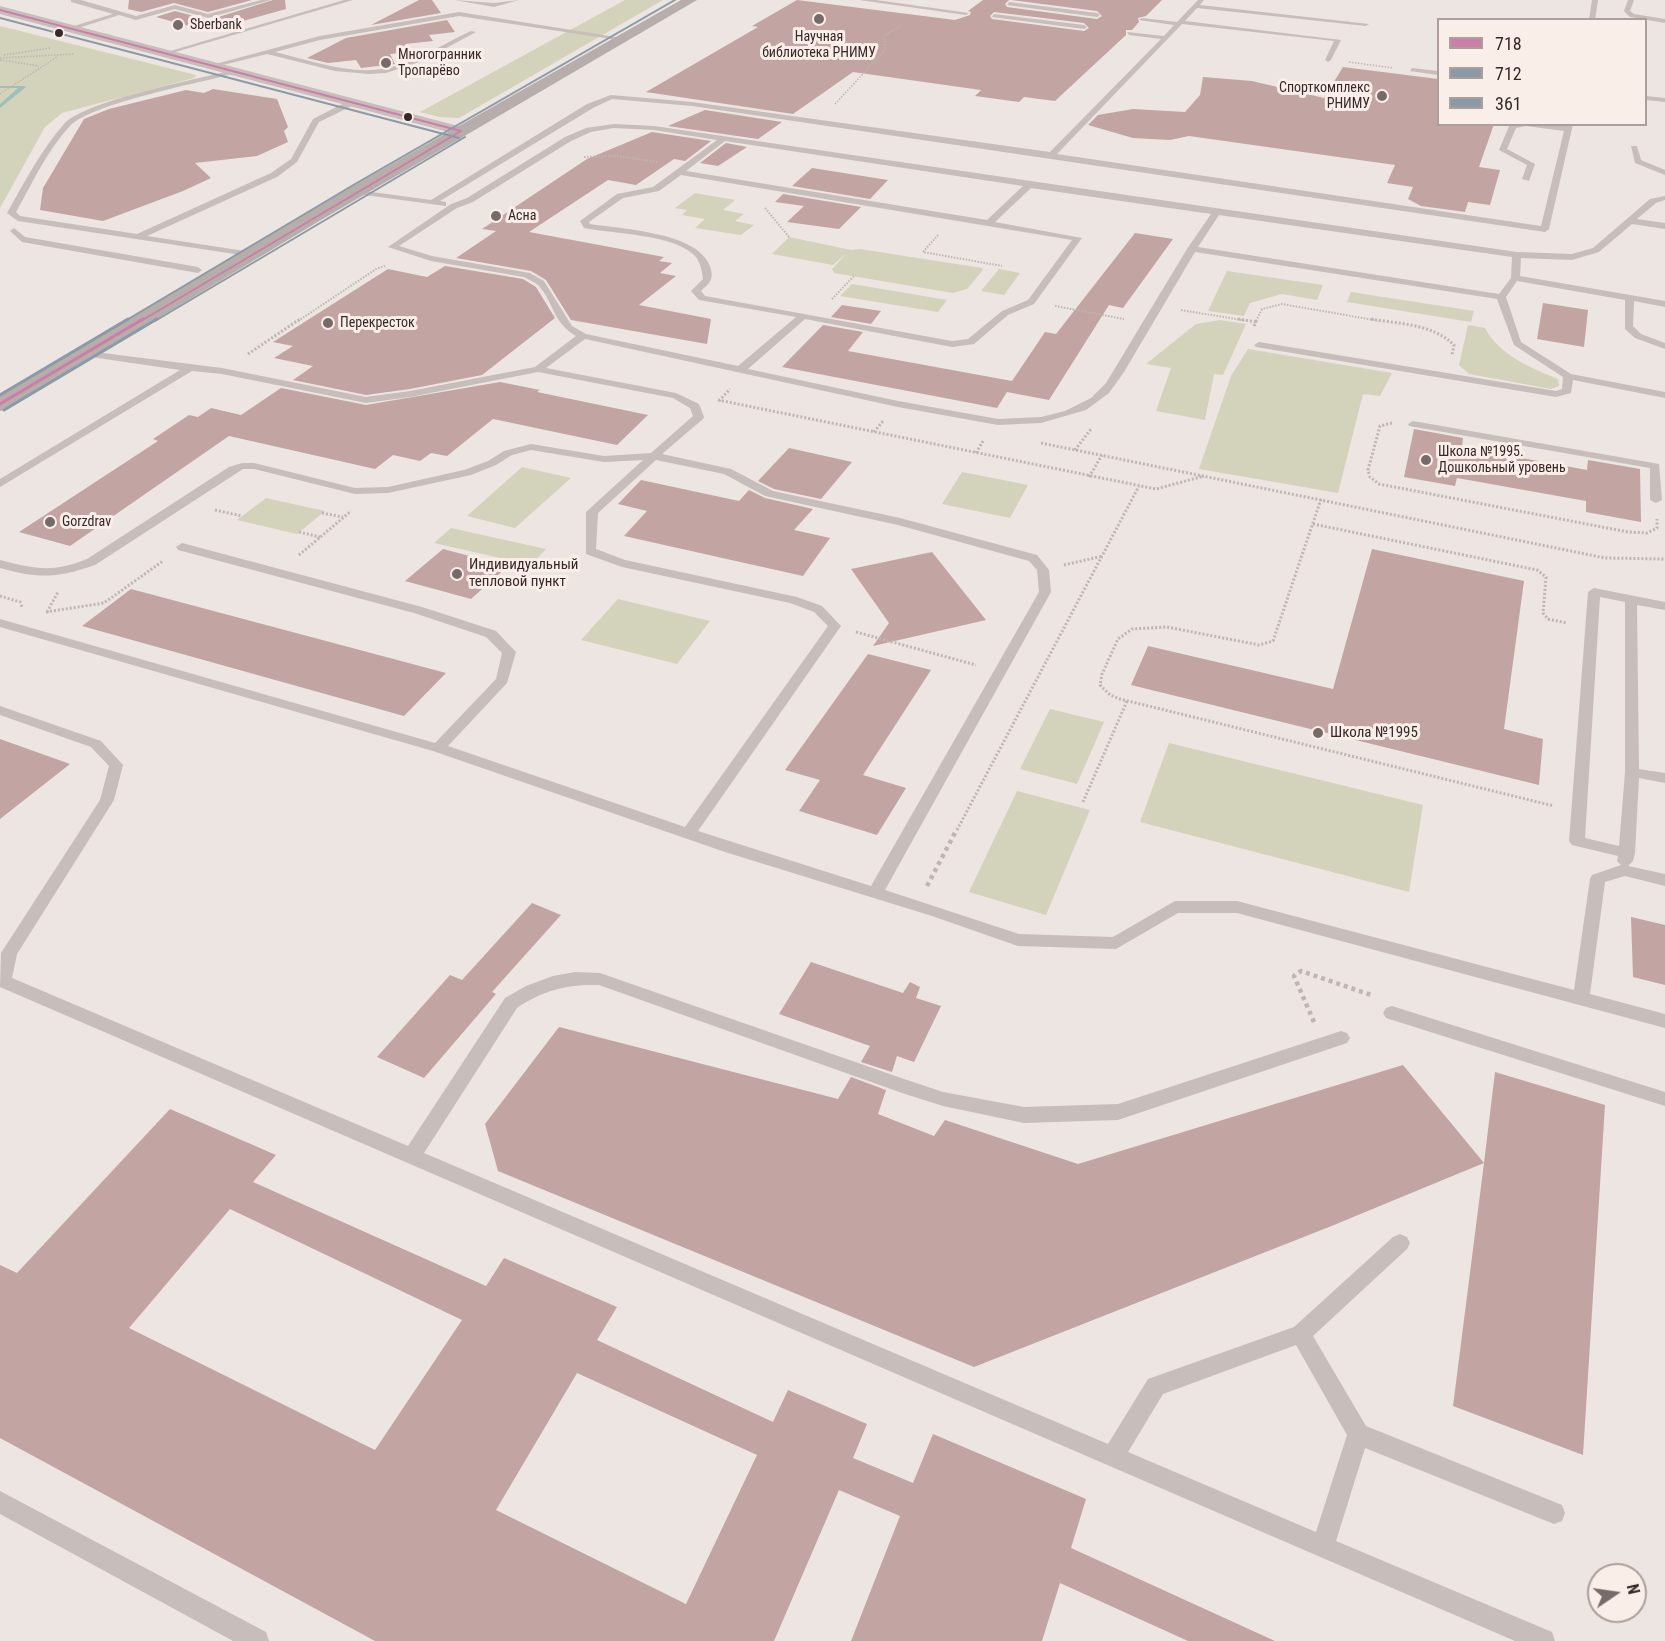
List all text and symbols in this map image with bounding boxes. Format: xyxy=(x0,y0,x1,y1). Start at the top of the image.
marker: Научная библиотека РНИМУ xyxy=(812,12,826,26)
place label: Sberbank xyxy=(190,17,242,33)
marker: Sberbank xyxy=(171,18,185,32)
legend xyxy=(1437,18,1647,126)
unlabelled marker xyxy=(53,27,65,39)
place label: Научная библиотека РНИМУ xyxy=(762,29,876,62)
text: 718 xyxy=(1495,33,1522,54)
place label: Многогранник Тропарёво xyxy=(398,47,482,80)
marker: Многогранник Тропарёво xyxy=(379,56,393,70)
text: 712 xyxy=(1495,63,1522,84)
place label: Спорткомплекс РНИМУ xyxy=(1279,80,1370,112)
marker: Спорткомплекс РНИМУ xyxy=(1375,89,1389,103)
text: 361 xyxy=(1495,93,1522,114)
unlabelled marker xyxy=(402,111,414,123)
place label: Асна xyxy=(508,208,536,224)
marker: Асна xyxy=(489,209,503,223)
place label: Перекресток xyxy=(340,315,415,331)
marker: Перекресток xyxy=(321,316,335,330)
place label: Школа №1995. Дошкольный уровень xyxy=(1438,444,1566,476)
marker: Школа №1995. Дошкольный уровень xyxy=(1419,453,1433,467)
place label: Gorzdrav xyxy=(62,514,111,530)
marker: Gorzdrav xyxy=(43,515,57,529)
place label: Индивидуальный тепловой пункт xyxy=(469,556,578,591)
marker: Индивидуальный тепловой пункт xyxy=(450,567,464,581)
place label: Школа №1995 xyxy=(1330,724,1418,742)
marker: Школа №1995 xyxy=(1311,726,1325,740)
north arrow xyxy=(1587,1563,1647,1623)
text: N xyxy=(1623,1582,1643,1596)

